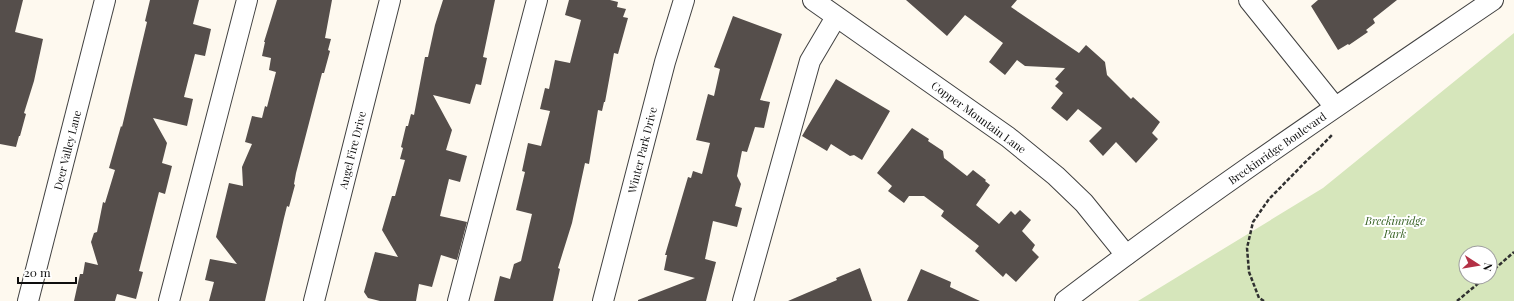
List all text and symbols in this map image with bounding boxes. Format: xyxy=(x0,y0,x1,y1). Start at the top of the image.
street label: Copper Mountain Lane xyxy=(929,78,1030,157)
street label: Winter Park Drive xyxy=(624,105,660,196)
street label: Deer Valley Lane xyxy=(50,108,84,191)
street label: Breckinridge Boulevard xyxy=(1225,108,1329,188)
street label: Angel Fire Drive xyxy=(335,109,369,192)
park label: Breckinridge Park xyxy=(1364,213,1425,241)
north arrow xyxy=(1458,245,1498,285)
scale bar xyxy=(18,259,76,285)
text: N xyxy=(1480,262,1496,273)
text: 20 m xyxy=(24,264,51,280)

